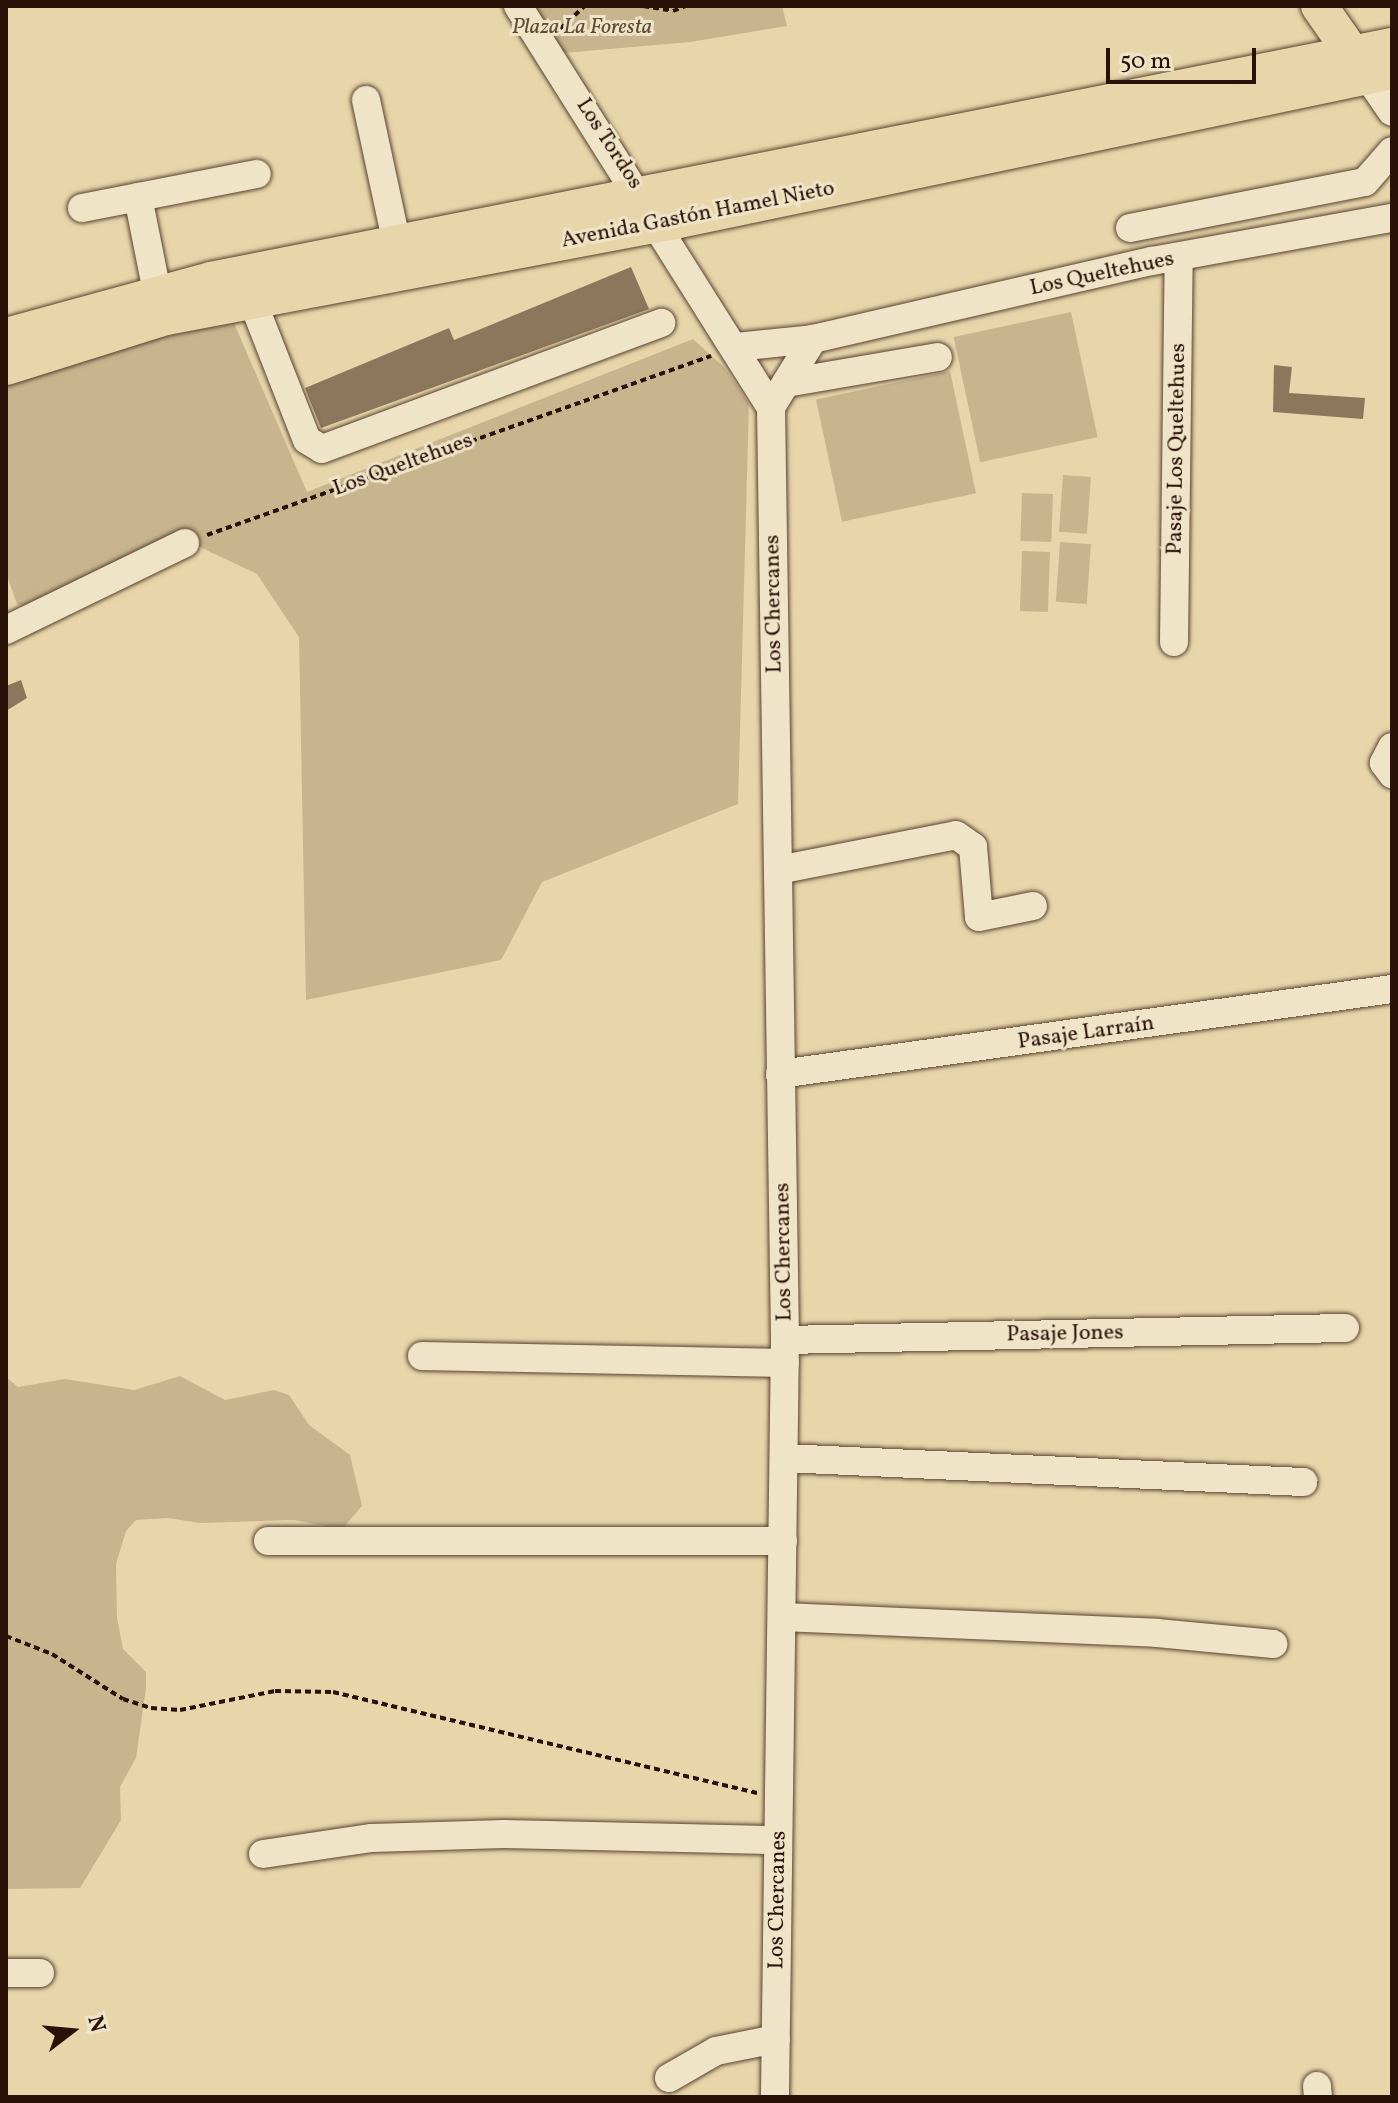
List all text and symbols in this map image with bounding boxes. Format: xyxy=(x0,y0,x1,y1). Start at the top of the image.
park label: Plaza La Foresta xyxy=(512,15,652,41)
scale bar xyxy=(1110,32,1260,82)
text: 50 m xyxy=(1120,45,1172,79)
street label: Los Tordos xyxy=(570,93,648,195)
street label: Avenida Gastón Hamel Nieto xyxy=(559,176,837,254)
street label: Los Queltehues xyxy=(1028,246,1176,302)
street label: Pasaje Los Queltehues xyxy=(1162,343,1192,555)
street label: Los Queltehues xyxy=(330,428,476,502)
street label: Los Chercanes xyxy=(760,534,788,674)
street label: Pasaje Larraín xyxy=(1016,1010,1156,1056)
street label: Los Chercanes xyxy=(770,1182,798,1322)
street label: Pasaje Jones xyxy=(1006,1320,1124,1348)
street label: Los Chercanes xyxy=(764,1830,792,1970)
north arrow xyxy=(32,1991,112,2071)
text: N xyxy=(78,2012,113,2036)

